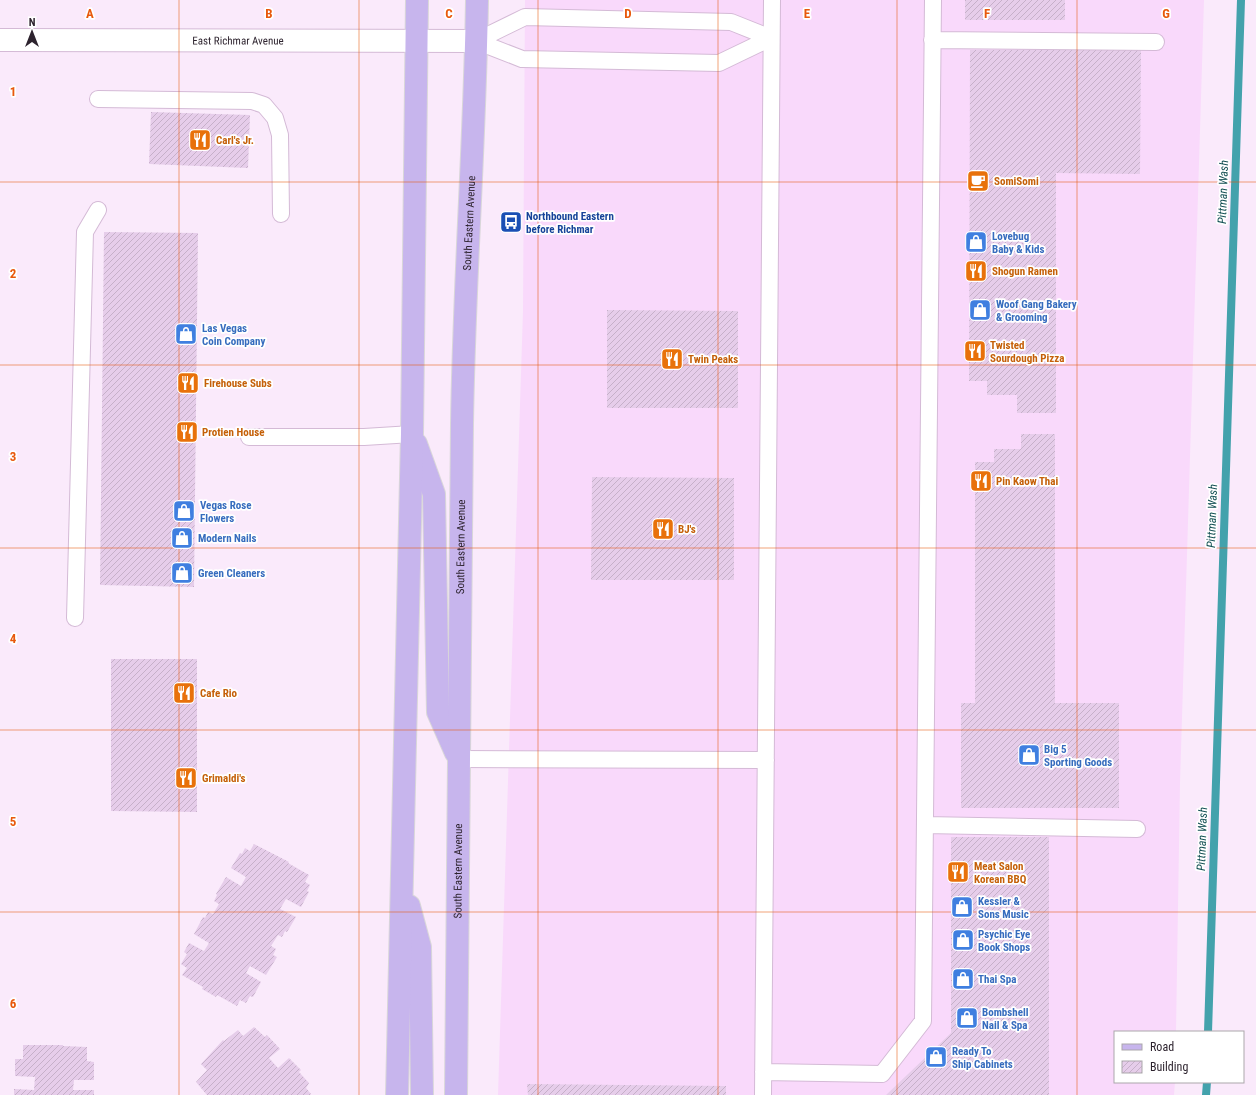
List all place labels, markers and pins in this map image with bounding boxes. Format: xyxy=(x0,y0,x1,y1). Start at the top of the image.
restaurant icon: Carl's Jr. xyxy=(187,127,213,153)
place label: Carl's Jr. xyxy=(216,134,254,147)
cafe icon: SomiSomi xyxy=(965,168,991,194)
place label: SomiSomi xyxy=(994,175,1039,188)
bus stop icon: Northbound Eastern before Richmar xyxy=(498,209,524,235)
place label: Northbound Eastern before Richmar xyxy=(526,210,614,236)
shop icon: Lovebug Baby & Kids xyxy=(963,229,989,255)
place label: Lovebug Baby & Kids xyxy=(992,230,1044,256)
restaurant icon: Shogun Ramen xyxy=(963,258,989,284)
place label: Shogun Ramen xyxy=(992,265,1058,278)
shop icon: Woof Gang Bakery & Grooming xyxy=(967,297,993,323)
place label: Woof Gang Bakery & Grooming xyxy=(996,298,1077,324)
shop icon: Las Vegas Coin Company xyxy=(173,321,199,347)
place label: Las Vegas Coin Company xyxy=(202,322,265,348)
restaurant icon: Twisted Sourdough Pizza xyxy=(962,338,988,364)
place label: Twisted Sourdough Pizza xyxy=(990,339,1064,365)
restaurant icon: Twin Peaks xyxy=(659,346,685,372)
place label: Twin Peaks xyxy=(688,353,738,366)
restaurant icon: Firehouse Subs xyxy=(175,370,201,396)
place label: Firehouse Subs xyxy=(204,377,272,390)
restaurant icon: Protien House xyxy=(174,419,200,445)
place label: Protien House xyxy=(202,426,264,439)
restaurant icon: Pin Kaow Thai xyxy=(968,468,994,494)
place label: Pin Kaow Thai xyxy=(996,475,1058,488)
shop icon: Vegas Rose Flowers xyxy=(171,498,197,524)
place label: Vegas Rose Flowers xyxy=(200,499,251,525)
restaurant icon: BJ's xyxy=(650,516,676,542)
place label: BJ's xyxy=(678,523,696,536)
shop icon: Modern Nails xyxy=(169,525,195,551)
place label: Modern Nails xyxy=(198,532,257,545)
shop icon: Green Cleaners xyxy=(169,560,195,586)
place label: Green Cleaners xyxy=(198,567,265,580)
restaurant icon: Cafe Rio xyxy=(171,680,197,706)
place label: Cafe Rio xyxy=(200,687,238,700)
shop icon: Big 5 Sporting Goods xyxy=(1016,742,1042,768)
place label: Big 5 Sporting Goods xyxy=(1044,743,1112,769)
restaurant icon: Grimaldi's xyxy=(173,765,199,791)
place label: Grimaldi's xyxy=(202,772,245,785)
restaurant icon: Meat Salon Korean BBQ xyxy=(945,859,971,885)
place label: Meat Salon Korean BBQ xyxy=(974,860,1027,886)
shop icon: Kessler & Sons Music xyxy=(949,894,975,920)
place label: Kessler & Sons Music xyxy=(978,895,1029,921)
shop icon: Psychic Eye Book Shops xyxy=(950,927,976,953)
place label: Psychic Eye Book Shops xyxy=(978,928,1030,954)
shop icon: Thai Spa xyxy=(950,966,976,992)
place label: Thai Spa xyxy=(978,973,1016,986)
shop icon: Bombshell Nail & Spa xyxy=(954,1005,980,1031)
place label: Bombshell Nail & Spa xyxy=(982,1006,1029,1032)
shop icon: Ready To Ship Cabinets xyxy=(923,1044,949,1070)
place label: Ready To Ship Cabinets xyxy=(952,1045,1013,1071)

